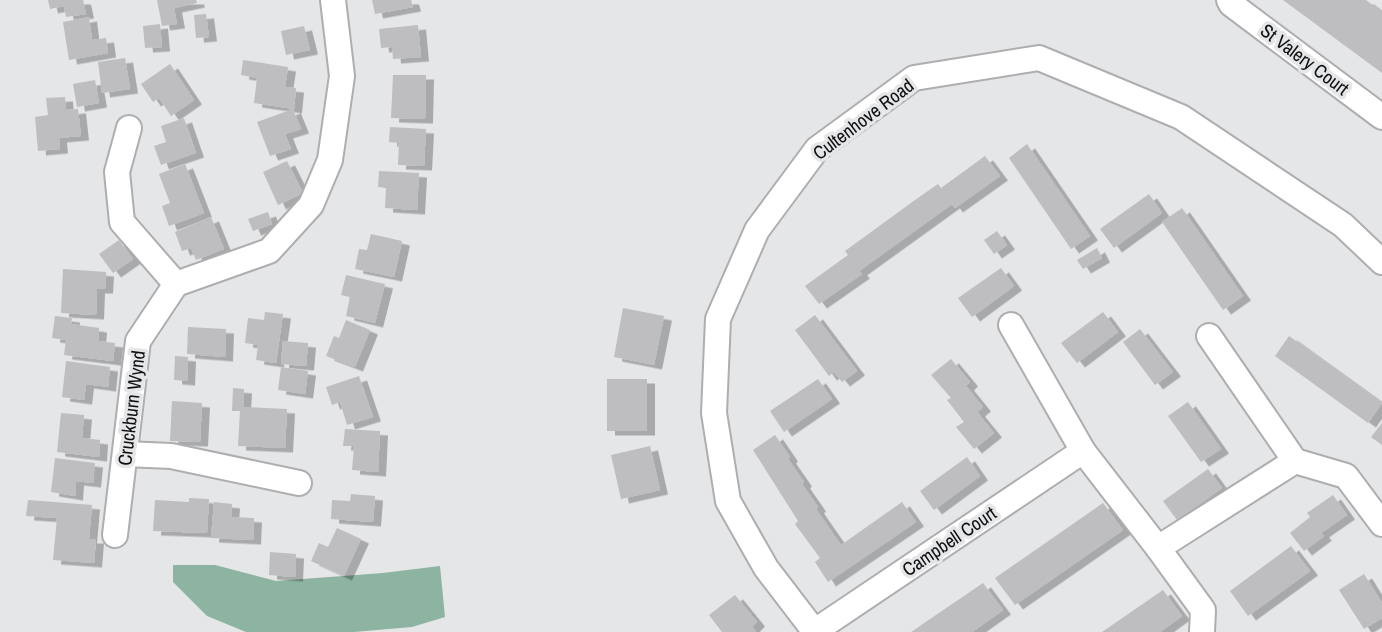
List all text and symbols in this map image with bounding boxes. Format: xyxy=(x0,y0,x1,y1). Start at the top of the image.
street label: St Valery Court xyxy=(1255,17,1355,101)
street label: Cultenhove Road xyxy=(807,72,919,166)
street label: Cruckburn Wynd xyxy=(111,349,151,467)
street label: Campbell Court xyxy=(897,500,1002,582)

